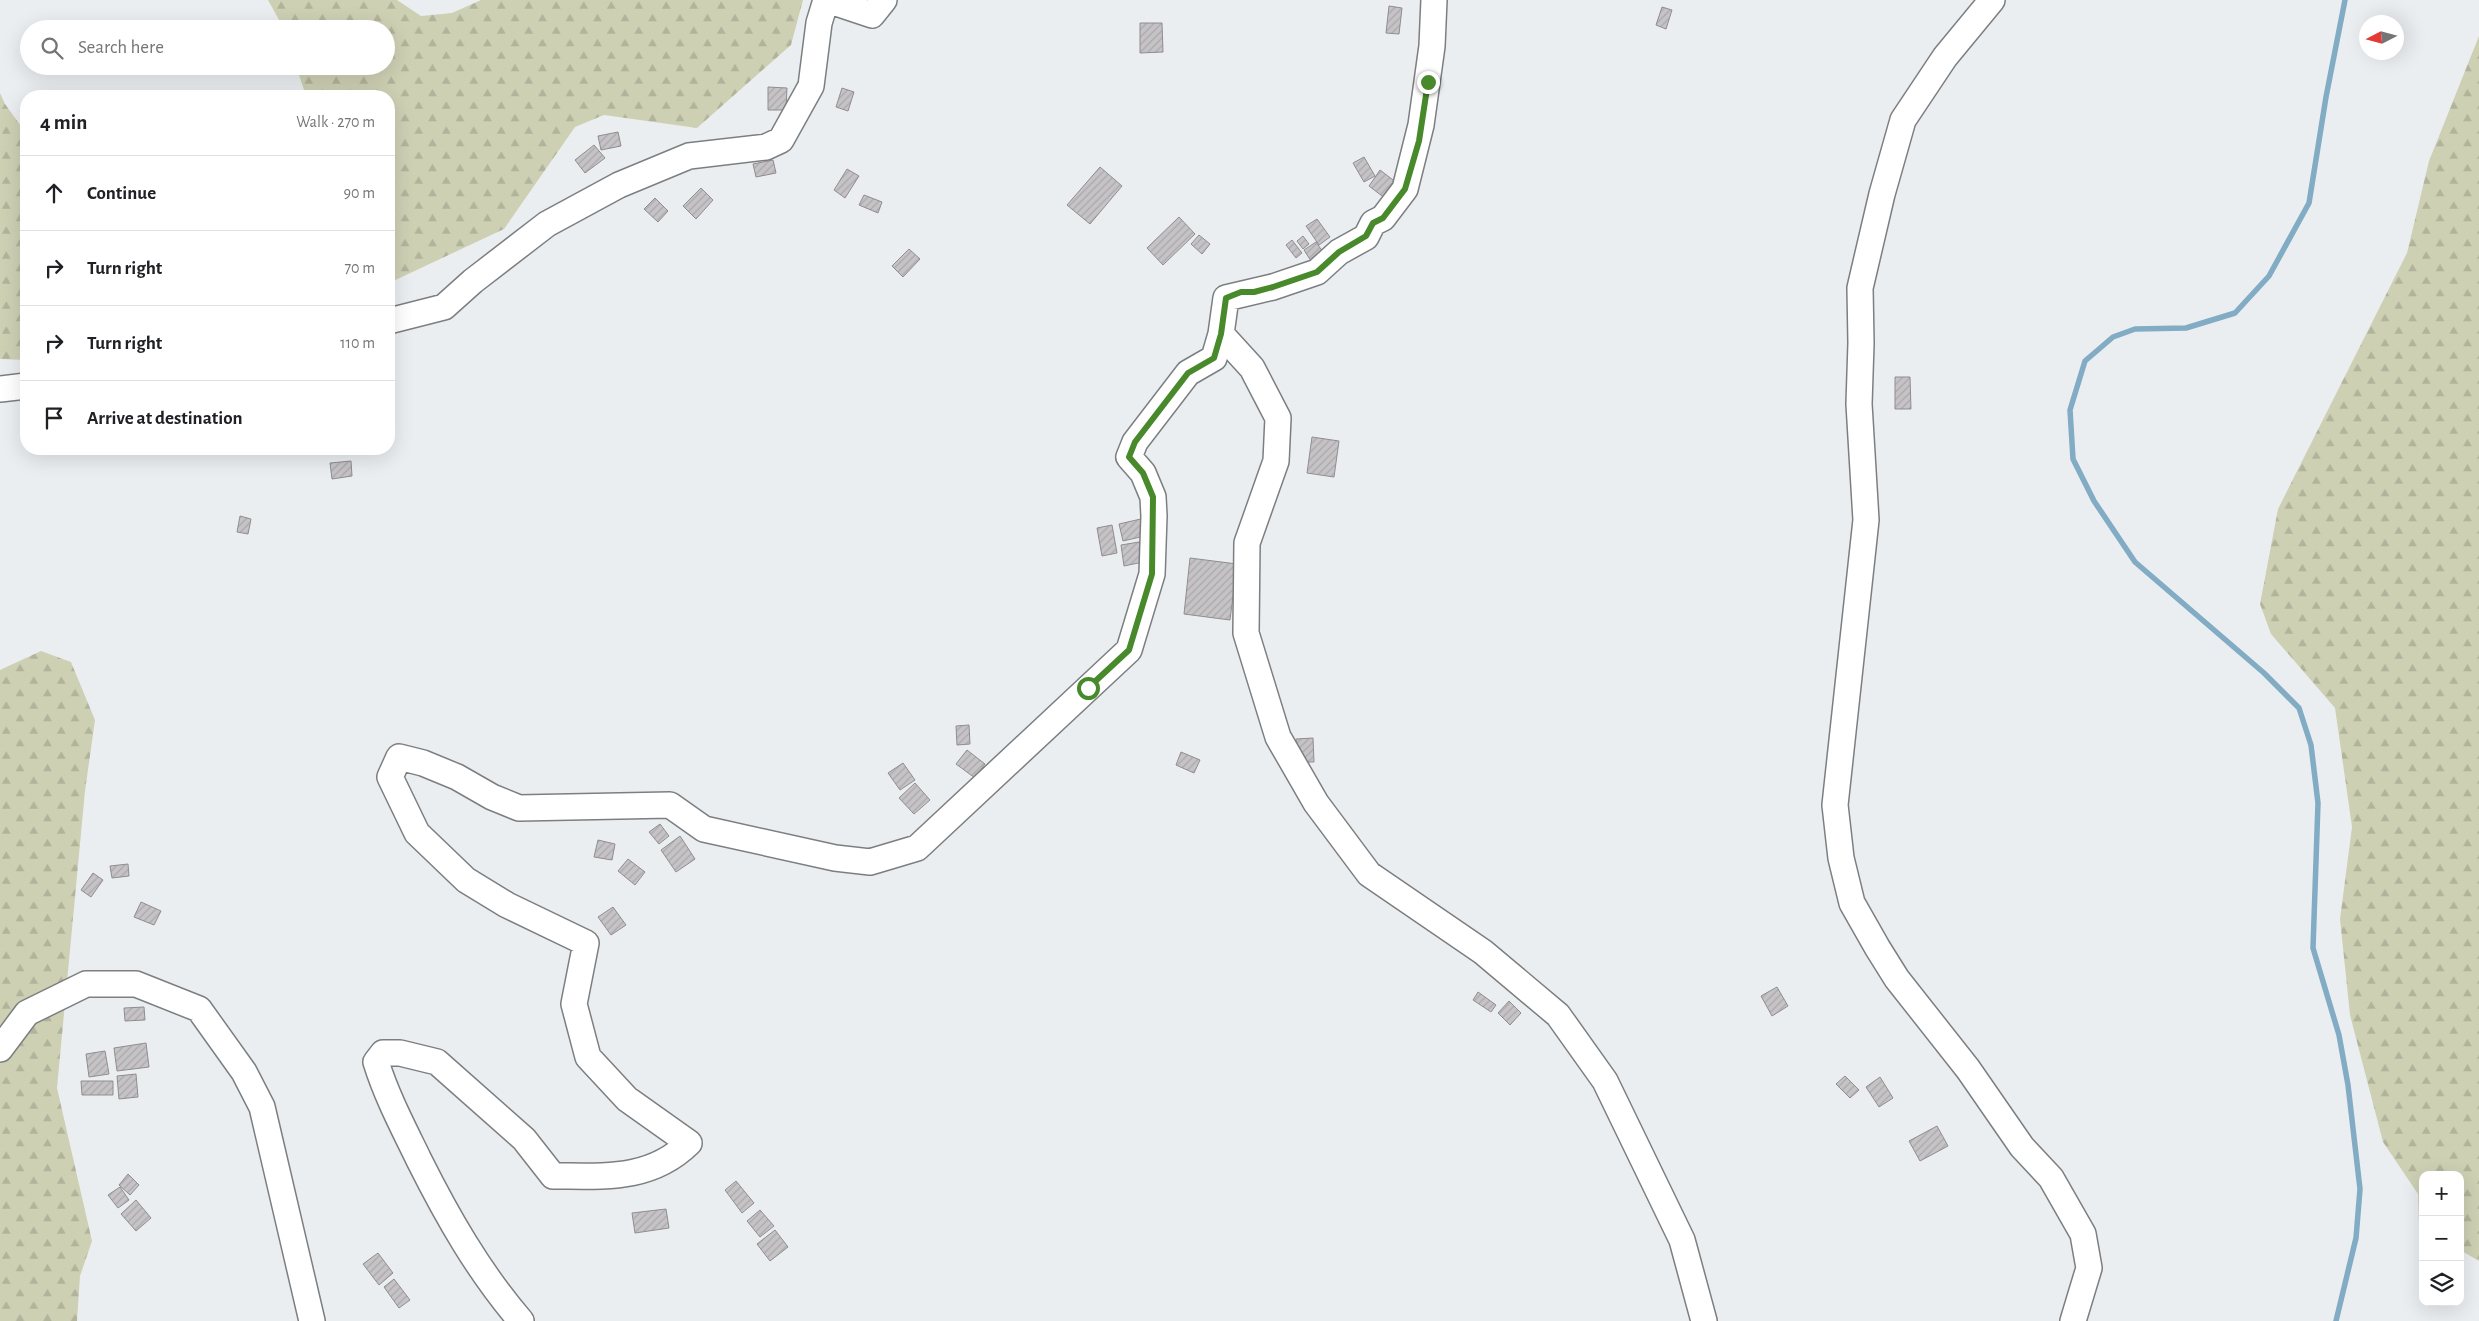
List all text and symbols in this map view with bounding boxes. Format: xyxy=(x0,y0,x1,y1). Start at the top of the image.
north arrow xyxy=(2359,15,2404,60)
search box xyxy=(20,20,395,75)
icon: search xyxy=(38,34,66,62)
text: Search here xyxy=(78,38,164,57)
route end xyxy=(1417,71,1440,94)
text: 4 min xyxy=(40,112,87,133)
text: Walk · 270 m xyxy=(296,114,375,130)
icon: ahead xyxy=(40,179,68,207)
text: Continue xyxy=(87,184,156,203)
text: 90 m xyxy=(344,185,375,201)
icon: right xyxy=(40,254,68,282)
text: Turn right xyxy=(87,259,162,278)
text: 70 m xyxy=(344,260,375,276)
icon: right xyxy=(40,329,68,357)
text: Turn right xyxy=(87,334,162,353)
text: 110 m xyxy=(340,335,375,351)
icon: arrive xyxy=(40,404,68,432)
text: Arrive at destination xyxy=(87,409,243,428)
route start xyxy=(1077,677,1100,700)
map controls xyxy=(2419,1171,2464,1306)
button: + xyxy=(2419,1171,2464,1216)
button: − xyxy=(2419,1216,2464,1261)
button: layers xyxy=(2419,1261,2464,1306)

